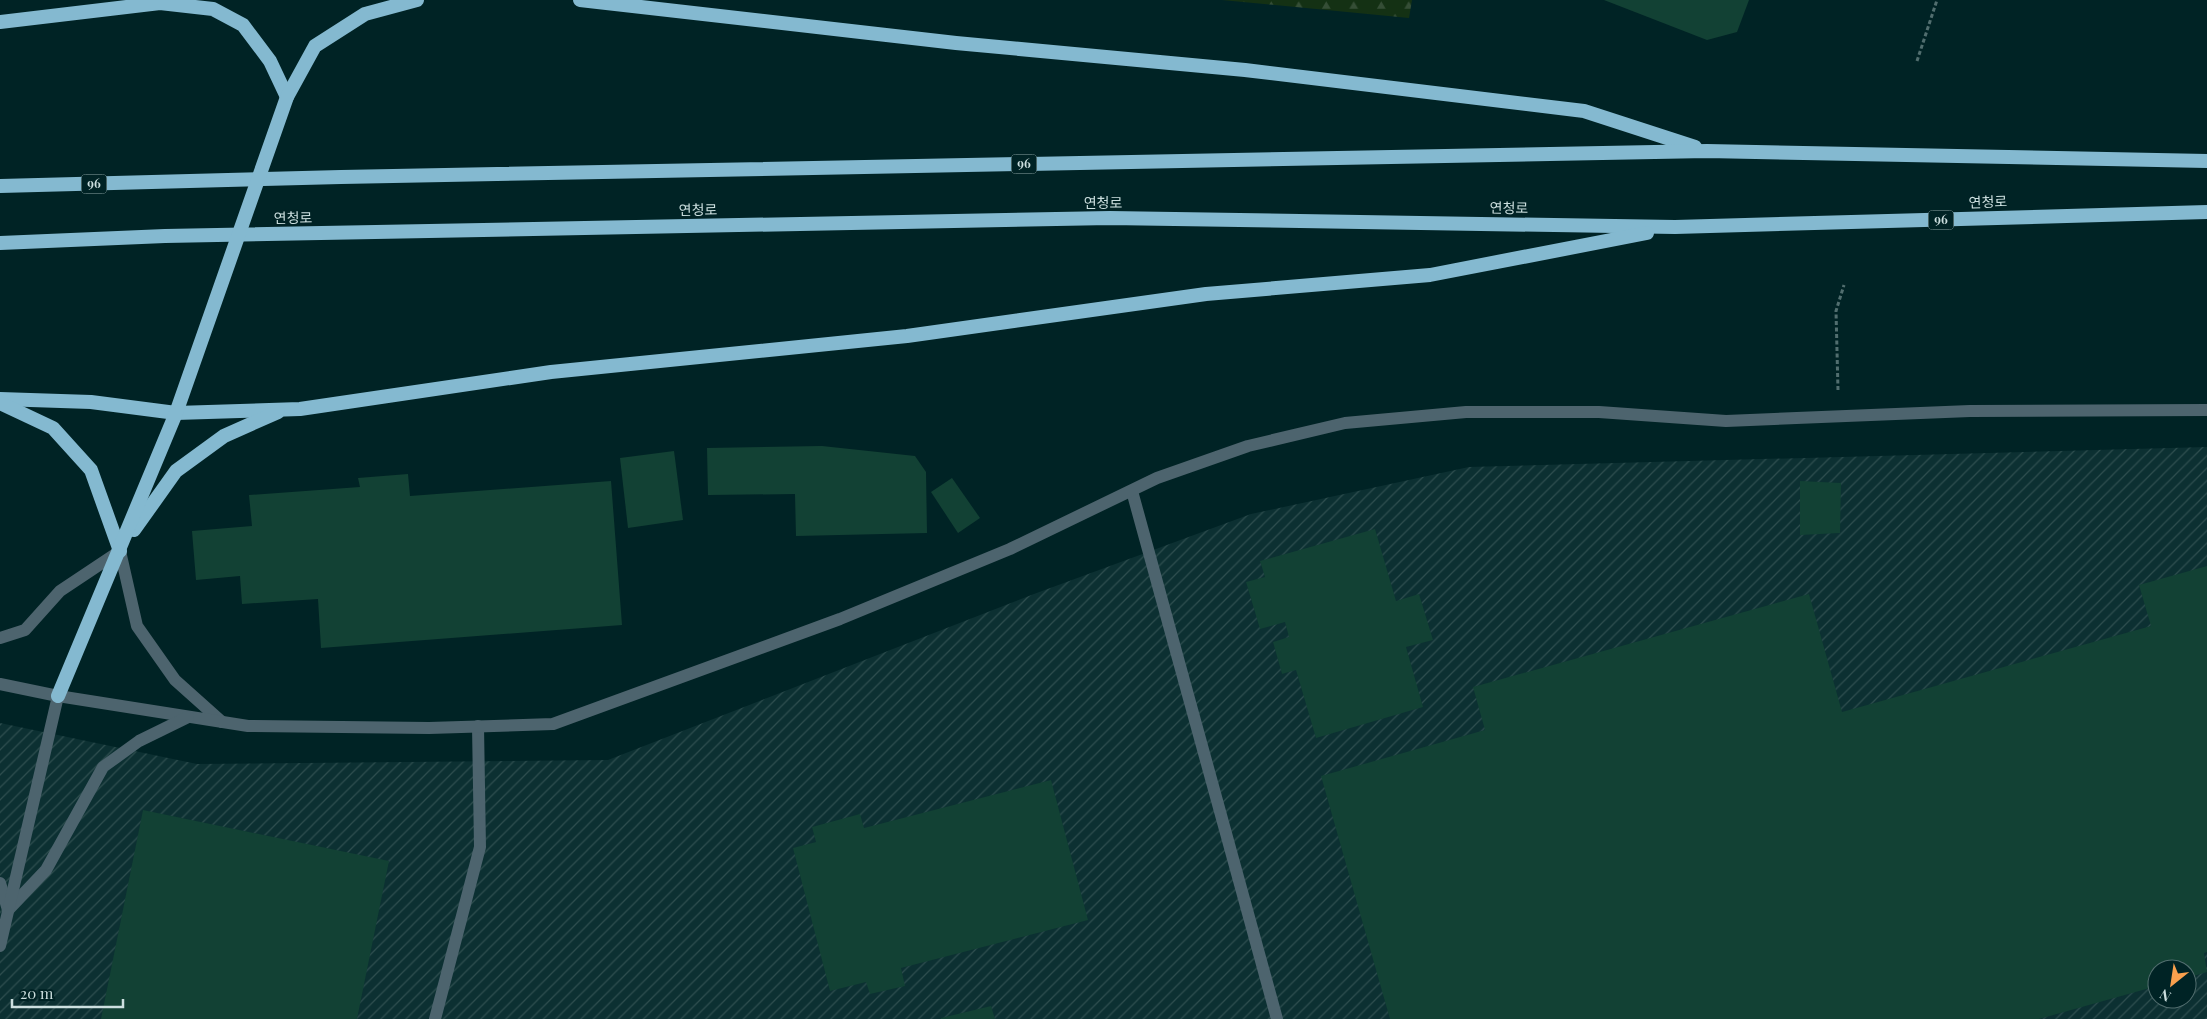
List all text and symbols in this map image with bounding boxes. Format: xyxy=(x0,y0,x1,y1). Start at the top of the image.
road number: 96 xyxy=(1012,154,1036,173)
road number: 96 xyxy=(82,174,106,193)
street label: 연청로 xyxy=(1968,191,2008,212)
street label: 연청로 xyxy=(1084,193,1122,212)
street label: 연청로 xyxy=(1490,198,1529,217)
street label: 연청로 xyxy=(679,200,718,219)
street label: 연청로 xyxy=(274,208,313,227)
road number: 96 xyxy=(1928,210,1954,230)
north arrow xyxy=(2147,959,2197,1009)
scale bar xyxy=(12,976,124,1008)
text: 20 m xyxy=(20,983,54,1003)
text: N xyxy=(2156,985,2174,1006)

